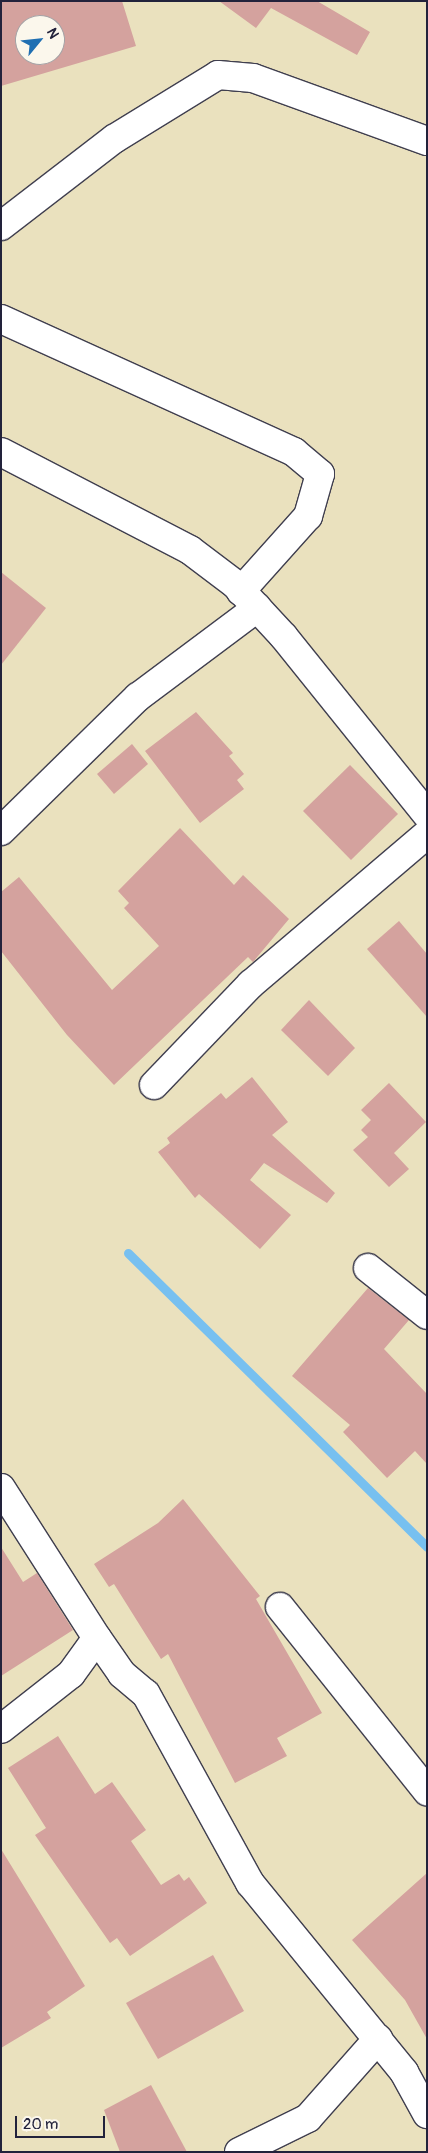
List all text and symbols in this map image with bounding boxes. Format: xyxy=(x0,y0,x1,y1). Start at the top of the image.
north arrow xyxy=(15,15,65,65)
text: N xyxy=(43,25,63,41)
scale bar xyxy=(18,2106,108,2138)
text: 20 m xyxy=(23,2115,58,2134)

